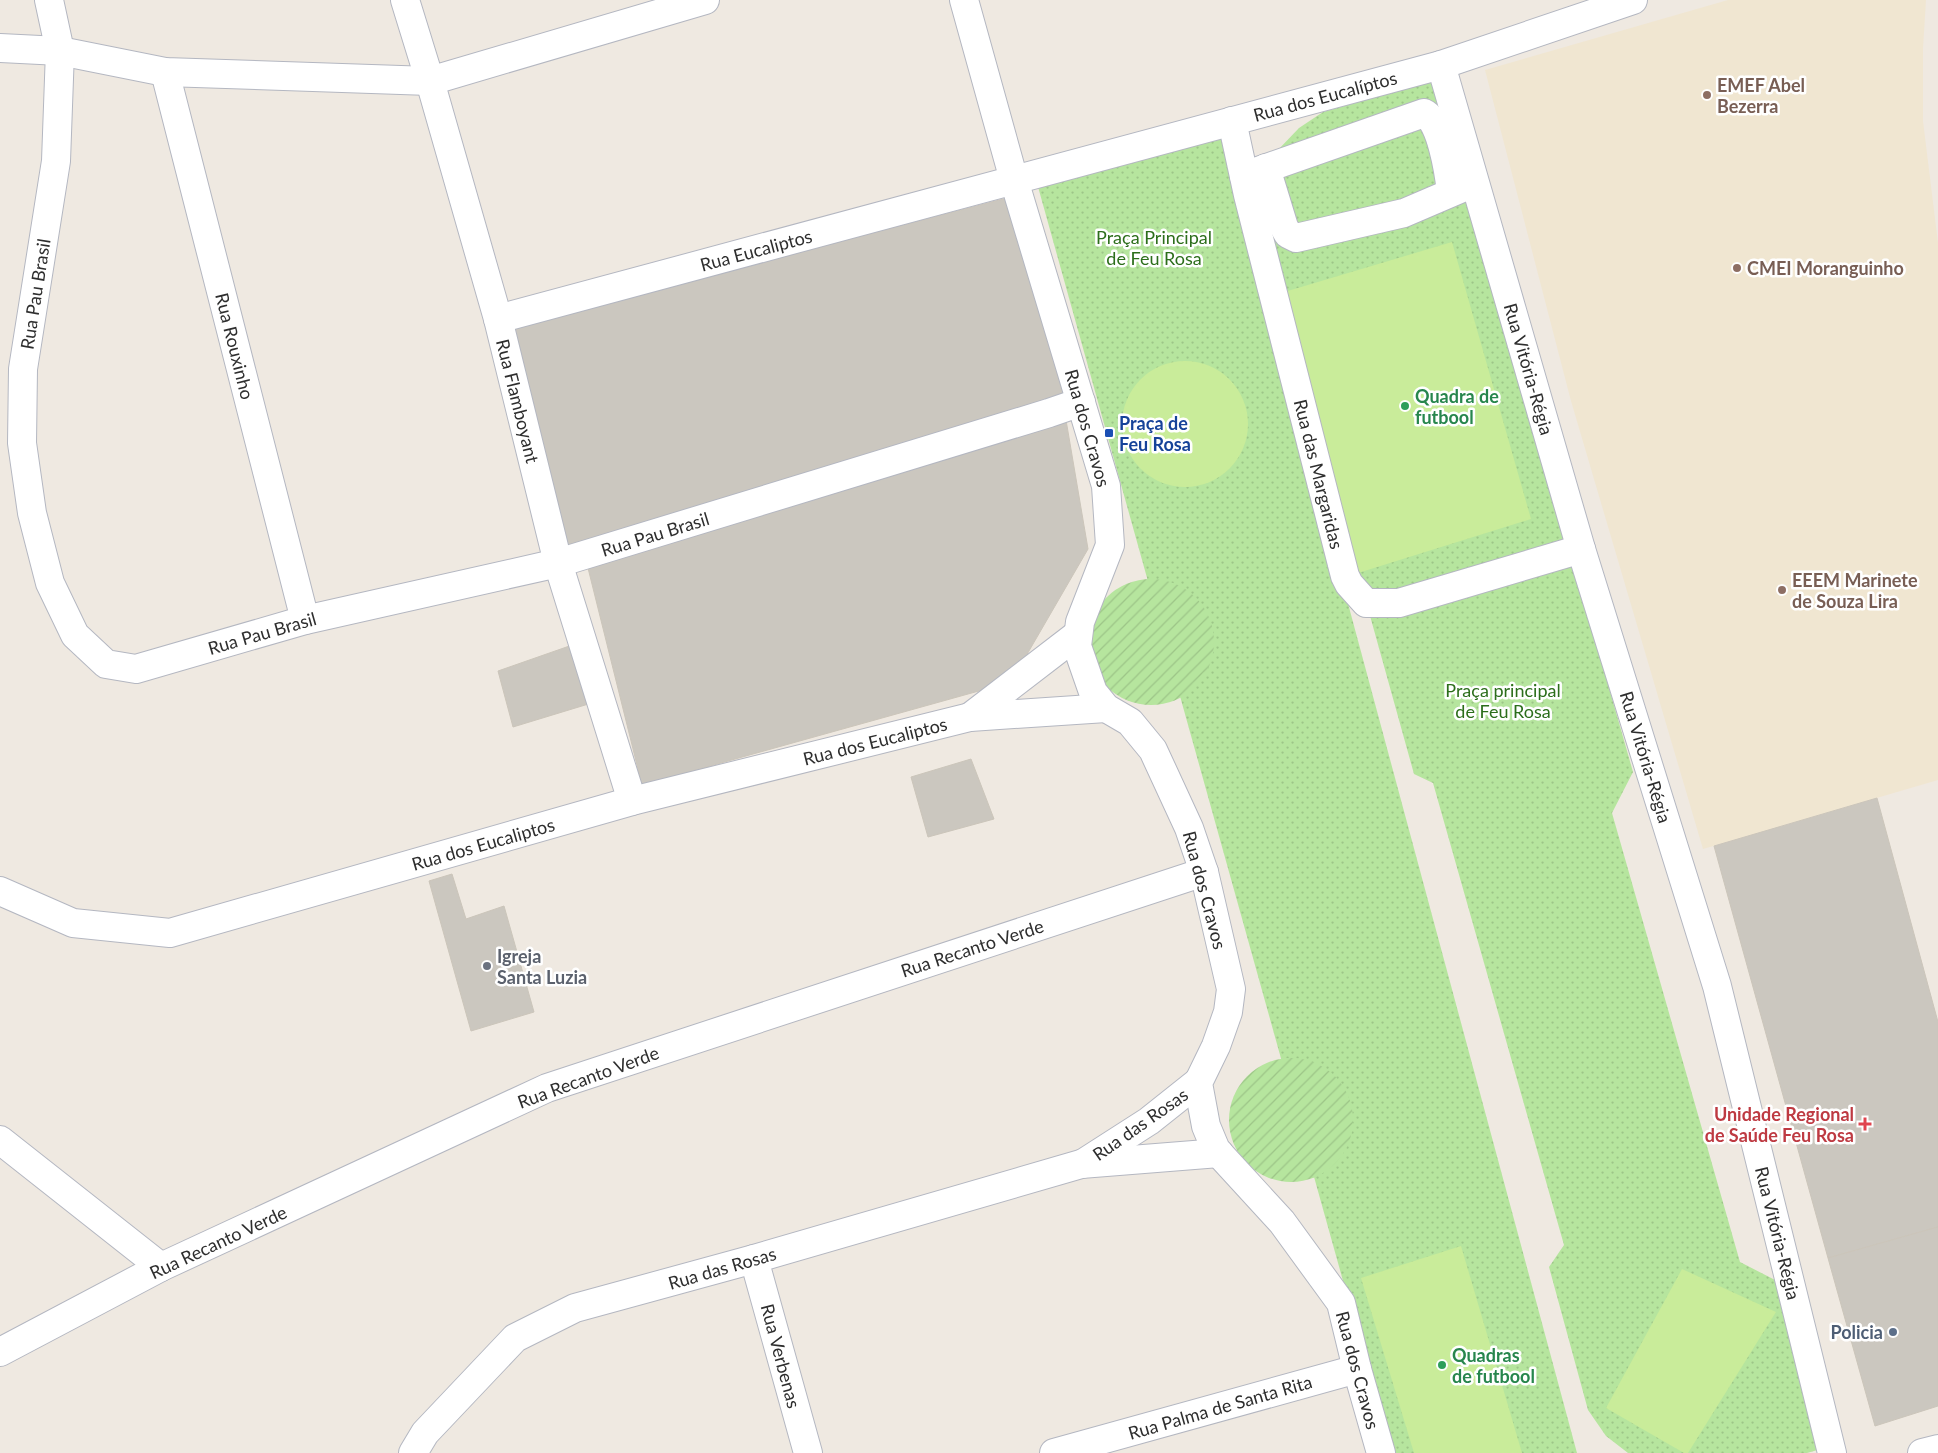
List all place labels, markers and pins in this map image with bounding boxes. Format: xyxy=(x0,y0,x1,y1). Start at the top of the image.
place label: EMEF Abel Bezerra xyxy=(1717,74,1805,117)
marker: EMEF Abel Bezerra xyxy=(1701,89,1713,101)
place label: CMEI Moranguinho xyxy=(1747,257,1904,279)
marker: CMEI Moranguinho xyxy=(1731,262,1743,274)
place label: Quadra de futbool xyxy=(1415,385,1499,428)
marker: Quadra de futbool xyxy=(1399,400,1411,412)
place label: Praça de Feu Rosa xyxy=(1119,412,1191,455)
marker: Praça de Feu Rosa xyxy=(1103,427,1115,439)
place label: EEEM Marinete de Souza Lira xyxy=(1792,569,1918,612)
marker: EEEM Marinete de Souza Lira xyxy=(1776,584,1788,596)
place label: Igreja Santa Luzia xyxy=(497,945,587,988)
marker: Igreja Santa Luzia xyxy=(481,960,493,972)
place label: Unidade Regional de Saúde Feu Rosa xyxy=(1705,1103,1854,1146)
marker: Unidade Regional de Saúde Feu Rosa xyxy=(1858,1117,1872,1131)
place label: Policia xyxy=(1831,1321,1883,1343)
marker: Policia xyxy=(1887,1326,1899,1338)
place label: Quadras de futbool xyxy=(1452,1344,1535,1387)
marker: Quadras de futbool xyxy=(1436,1359,1448,1371)

